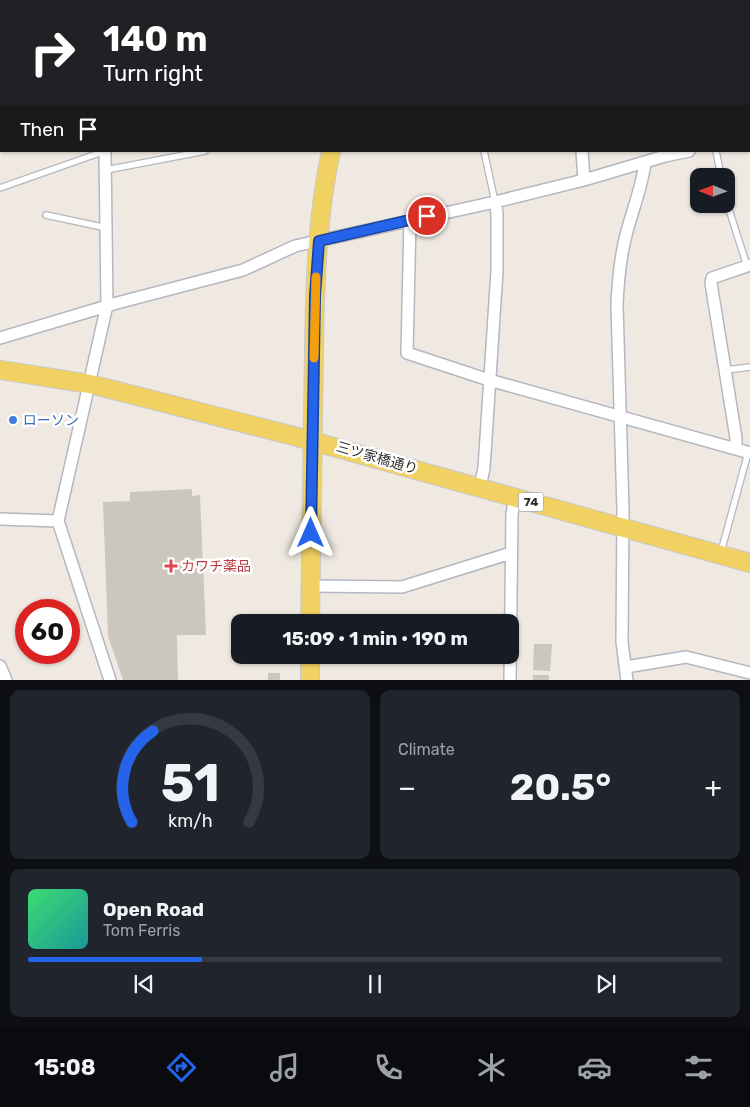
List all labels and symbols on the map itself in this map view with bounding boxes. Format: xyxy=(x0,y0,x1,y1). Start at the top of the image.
north arrow xyxy=(690,168,735,212)
pin xyxy=(406,195,448,237)
place label: ローソン xyxy=(23,412,79,429)
marker: ローソン xyxy=(7,414,19,426)
street label: 三ツ家橋通り xyxy=(334,438,420,478)
road number: 74 xyxy=(518,492,544,512)
position arrow xyxy=(284,506,336,558)
place label: カワチ薬品 xyxy=(181,558,251,575)
marker: カワチ薬品 xyxy=(165,560,177,572)
speed limit sign: 60 xyxy=(15,599,80,664)

